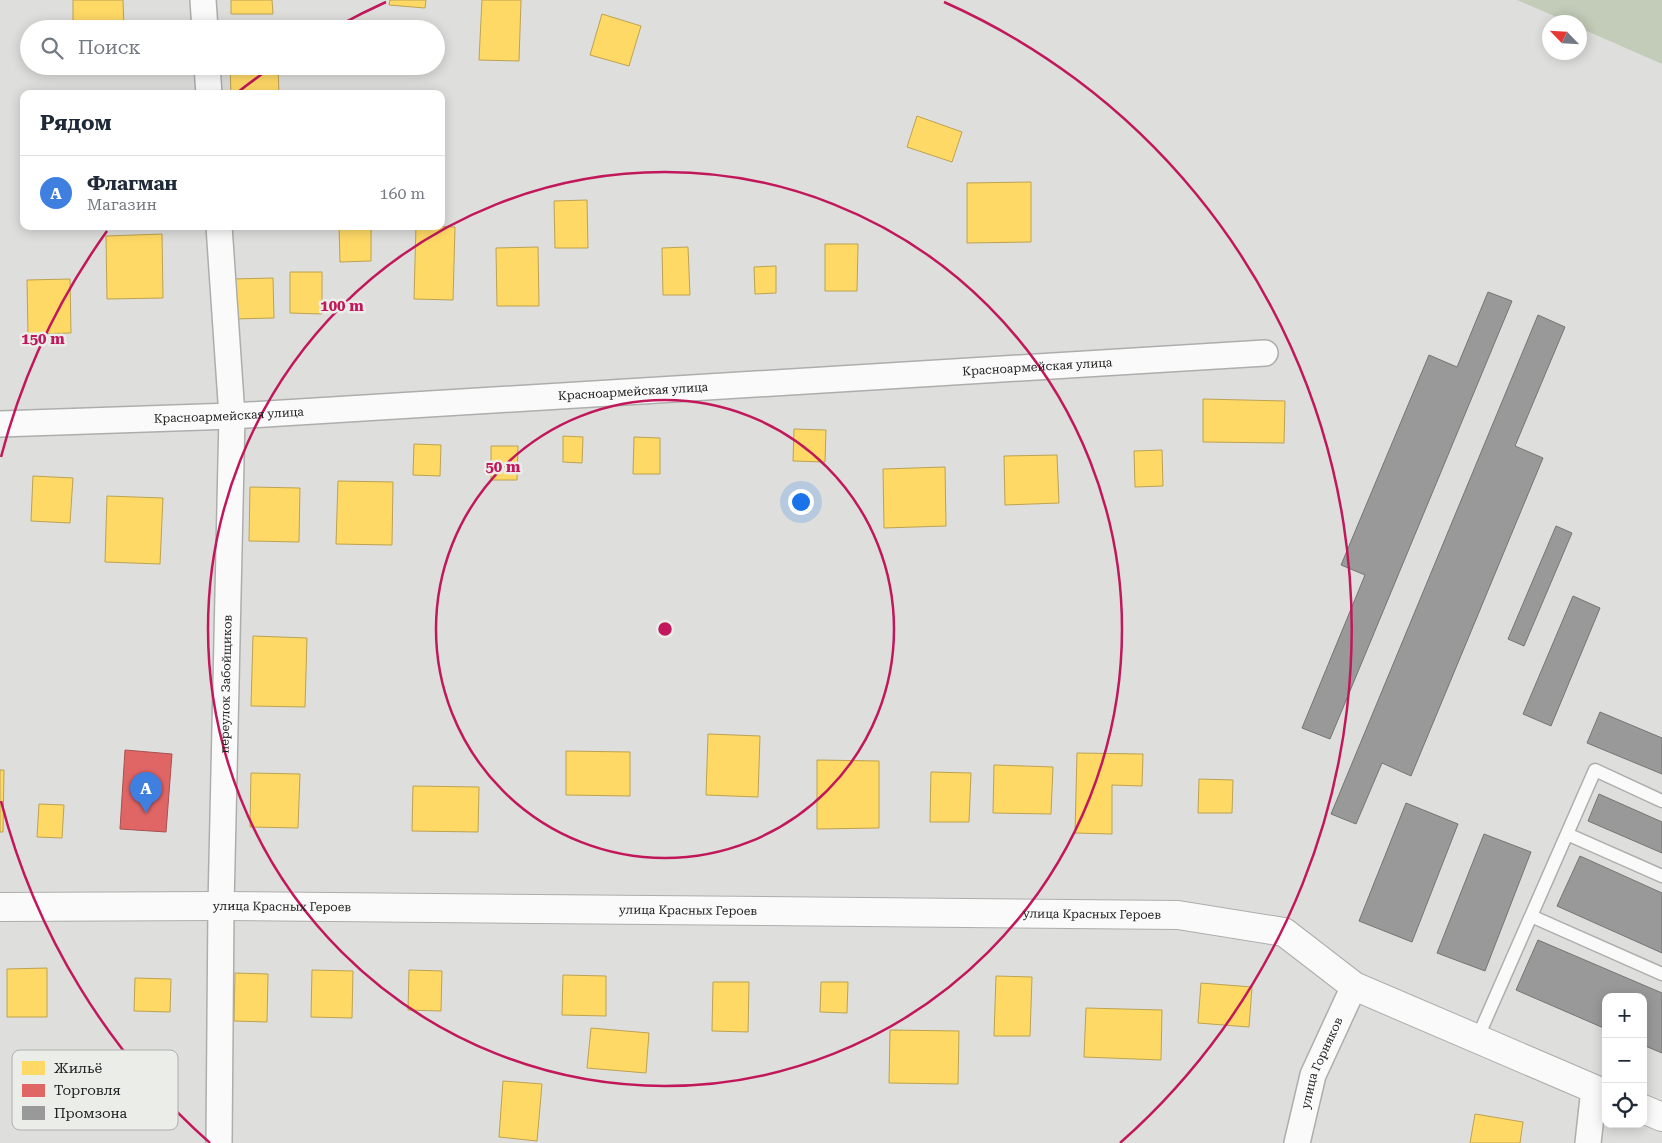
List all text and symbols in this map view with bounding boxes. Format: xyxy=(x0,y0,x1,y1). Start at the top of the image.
north arrow xyxy=(1542,15,1587,60)
search box xyxy=(20,20,445,75)
icon: search xyxy=(38,34,66,62)
text: Поиск xyxy=(78,36,141,59)
text: Рядом xyxy=(40,111,112,135)
text: Флагман xyxy=(87,172,177,195)
text: A xyxy=(50,184,62,203)
text: 160 m xyxy=(379,184,425,203)
text: Магазин xyxy=(87,195,157,214)
text: 100 m xyxy=(320,297,364,315)
text: 150 m xyxy=(21,330,65,348)
street label: Красноармейская улица xyxy=(962,355,1113,378)
street label: Красноармейская улица xyxy=(558,380,709,403)
street label: Красноармейская улица xyxy=(154,405,305,426)
text: 50 m xyxy=(485,458,521,476)
your location xyxy=(788,489,814,515)
street label: переулок Забойщиков xyxy=(217,614,235,754)
centre of rings xyxy=(656,620,674,638)
pin: A xyxy=(130,772,162,813)
street label: улица Красных Героев xyxy=(213,899,351,914)
street label: улица Красных Героев xyxy=(619,903,757,918)
street label: улица Красных Героев xyxy=(1023,907,1161,922)
map controls xyxy=(1602,993,1647,1128)
button: + xyxy=(1602,993,1647,1038)
street label: улица Горняков xyxy=(1298,1015,1346,1110)
button: − xyxy=(1602,1038,1647,1083)
legend xyxy=(12,1050,178,1130)
text: Жильё xyxy=(54,1060,103,1076)
text: Торговля xyxy=(54,1082,121,1098)
button: locate xyxy=(1602,1083,1647,1128)
text: Промзона xyxy=(54,1105,128,1121)

